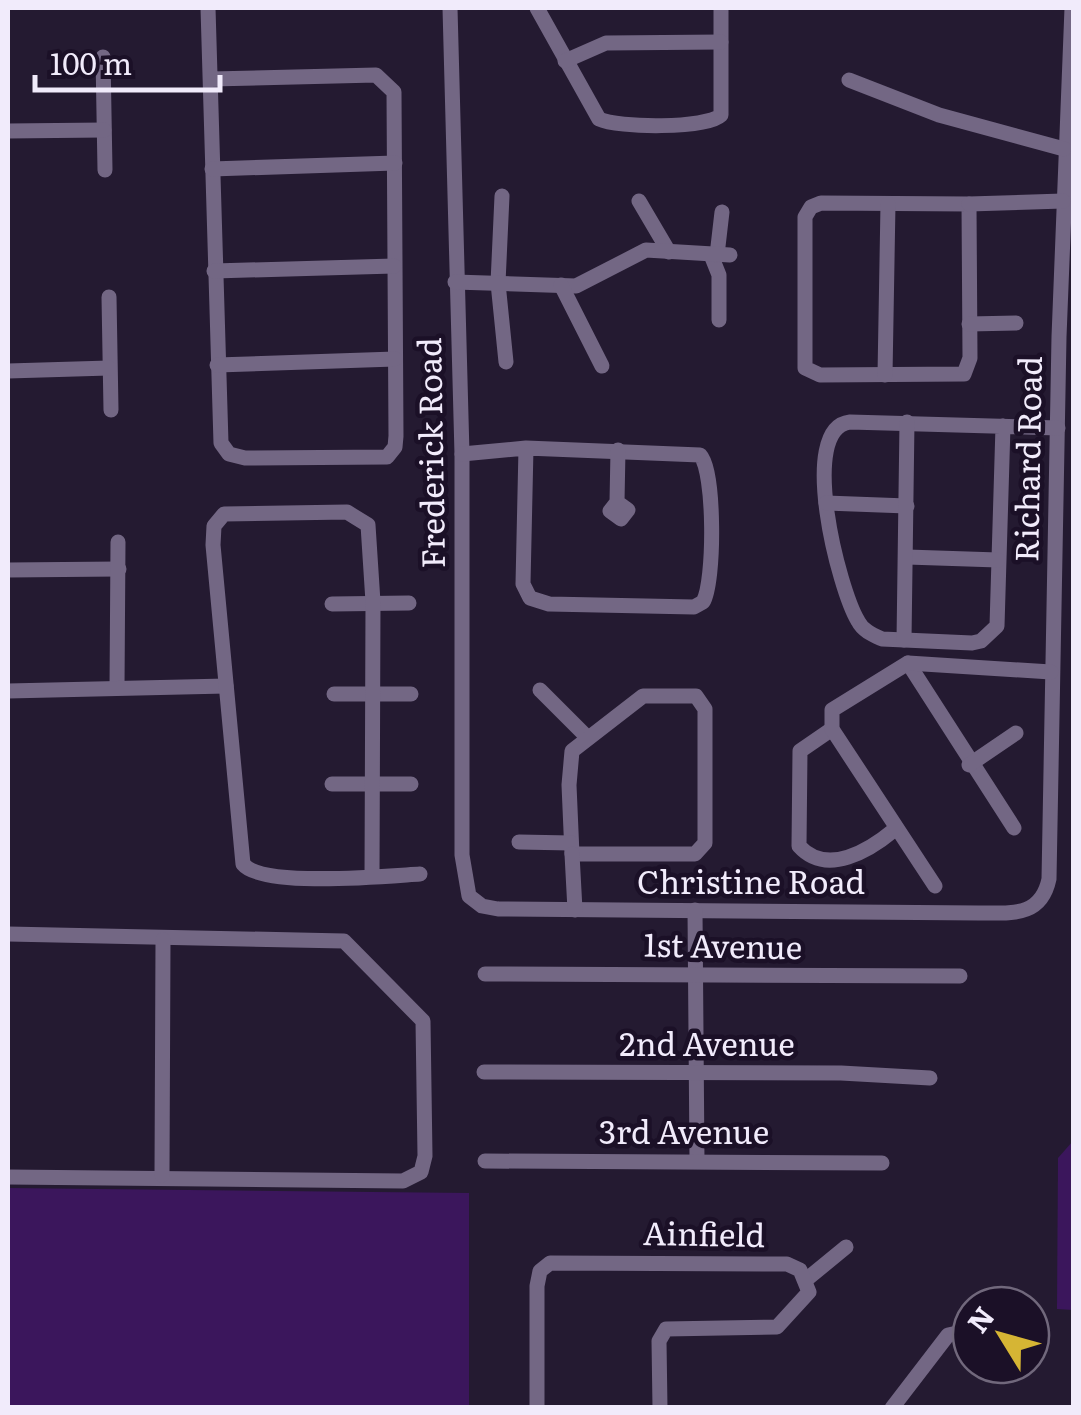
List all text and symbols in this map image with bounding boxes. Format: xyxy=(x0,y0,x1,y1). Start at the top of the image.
scale bar xyxy=(35,30,220,92)
text: 100 m xyxy=(50,40,132,84)
street label: Frederick Road xyxy=(403,337,455,569)
street label: Richard Road xyxy=(1000,355,1052,562)
street label: Christine Road xyxy=(637,856,865,904)
street label: 1st Avenue xyxy=(643,919,803,969)
street label: 2nd Avenue xyxy=(619,1018,795,1066)
street label: 3rd Avenue xyxy=(599,1106,769,1154)
street label: Ainfield xyxy=(643,1207,765,1257)
north arrow xyxy=(951,1285,1051,1385)
text: N xyxy=(956,1297,1003,1341)

